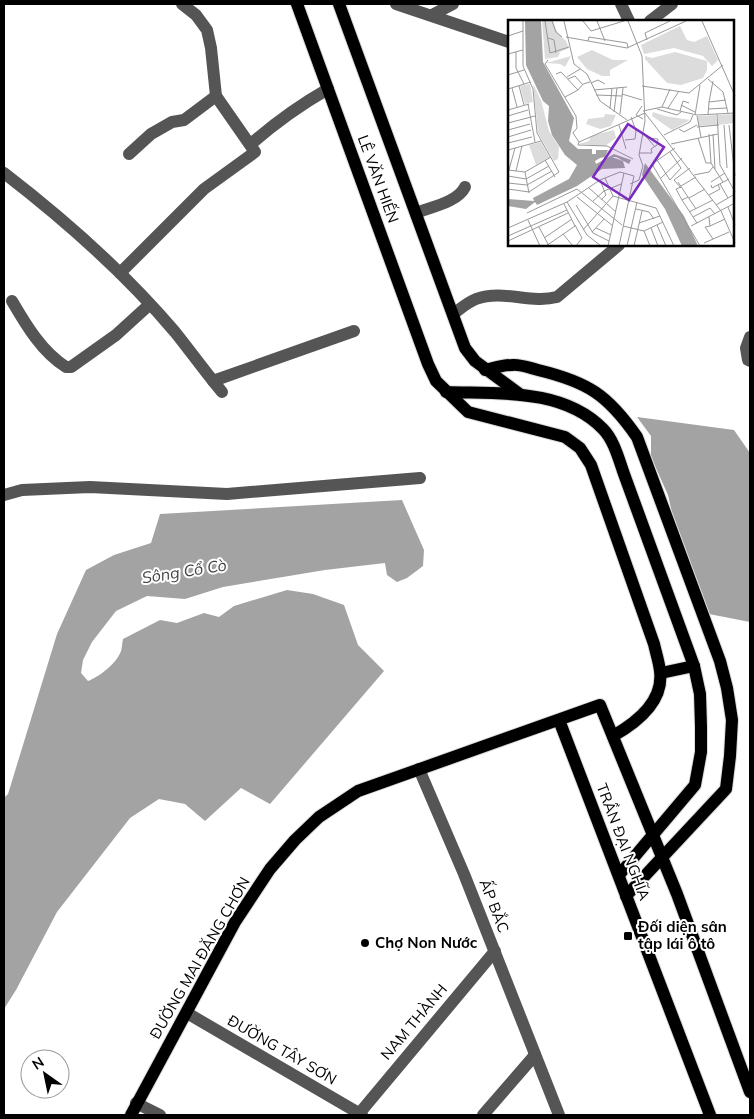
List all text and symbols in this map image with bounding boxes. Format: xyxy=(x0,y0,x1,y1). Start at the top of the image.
inset map xyxy=(508,20,734,246)
street label: LÊ VĂN HIẾN xyxy=(354,132,404,225)
water label: Sông Cổ Cò xyxy=(140,554,228,588)
street label: TRẦN ĐẠI NGHĨA xyxy=(592,780,655,903)
street label: ĐƯỜNG MAI ĐĂNG CHƠN xyxy=(145,873,254,1042)
street label: ẤP BẮC xyxy=(476,876,514,935)
place label: Đối diện sân tập lái ô tô xyxy=(637,917,727,953)
marker: Đối diện sân tập lái ô tô xyxy=(622,930,634,942)
place label: Chợ Non Nước xyxy=(375,933,478,952)
marker: Chợ Non Nước xyxy=(359,937,371,949)
street label: NAM THÀNH xyxy=(376,980,451,1064)
street label: ĐƯỜNG TÂY SƠN xyxy=(224,1011,340,1089)
north arrow xyxy=(20,1049,70,1099)
text: N xyxy=(29,1053,47,1074)

